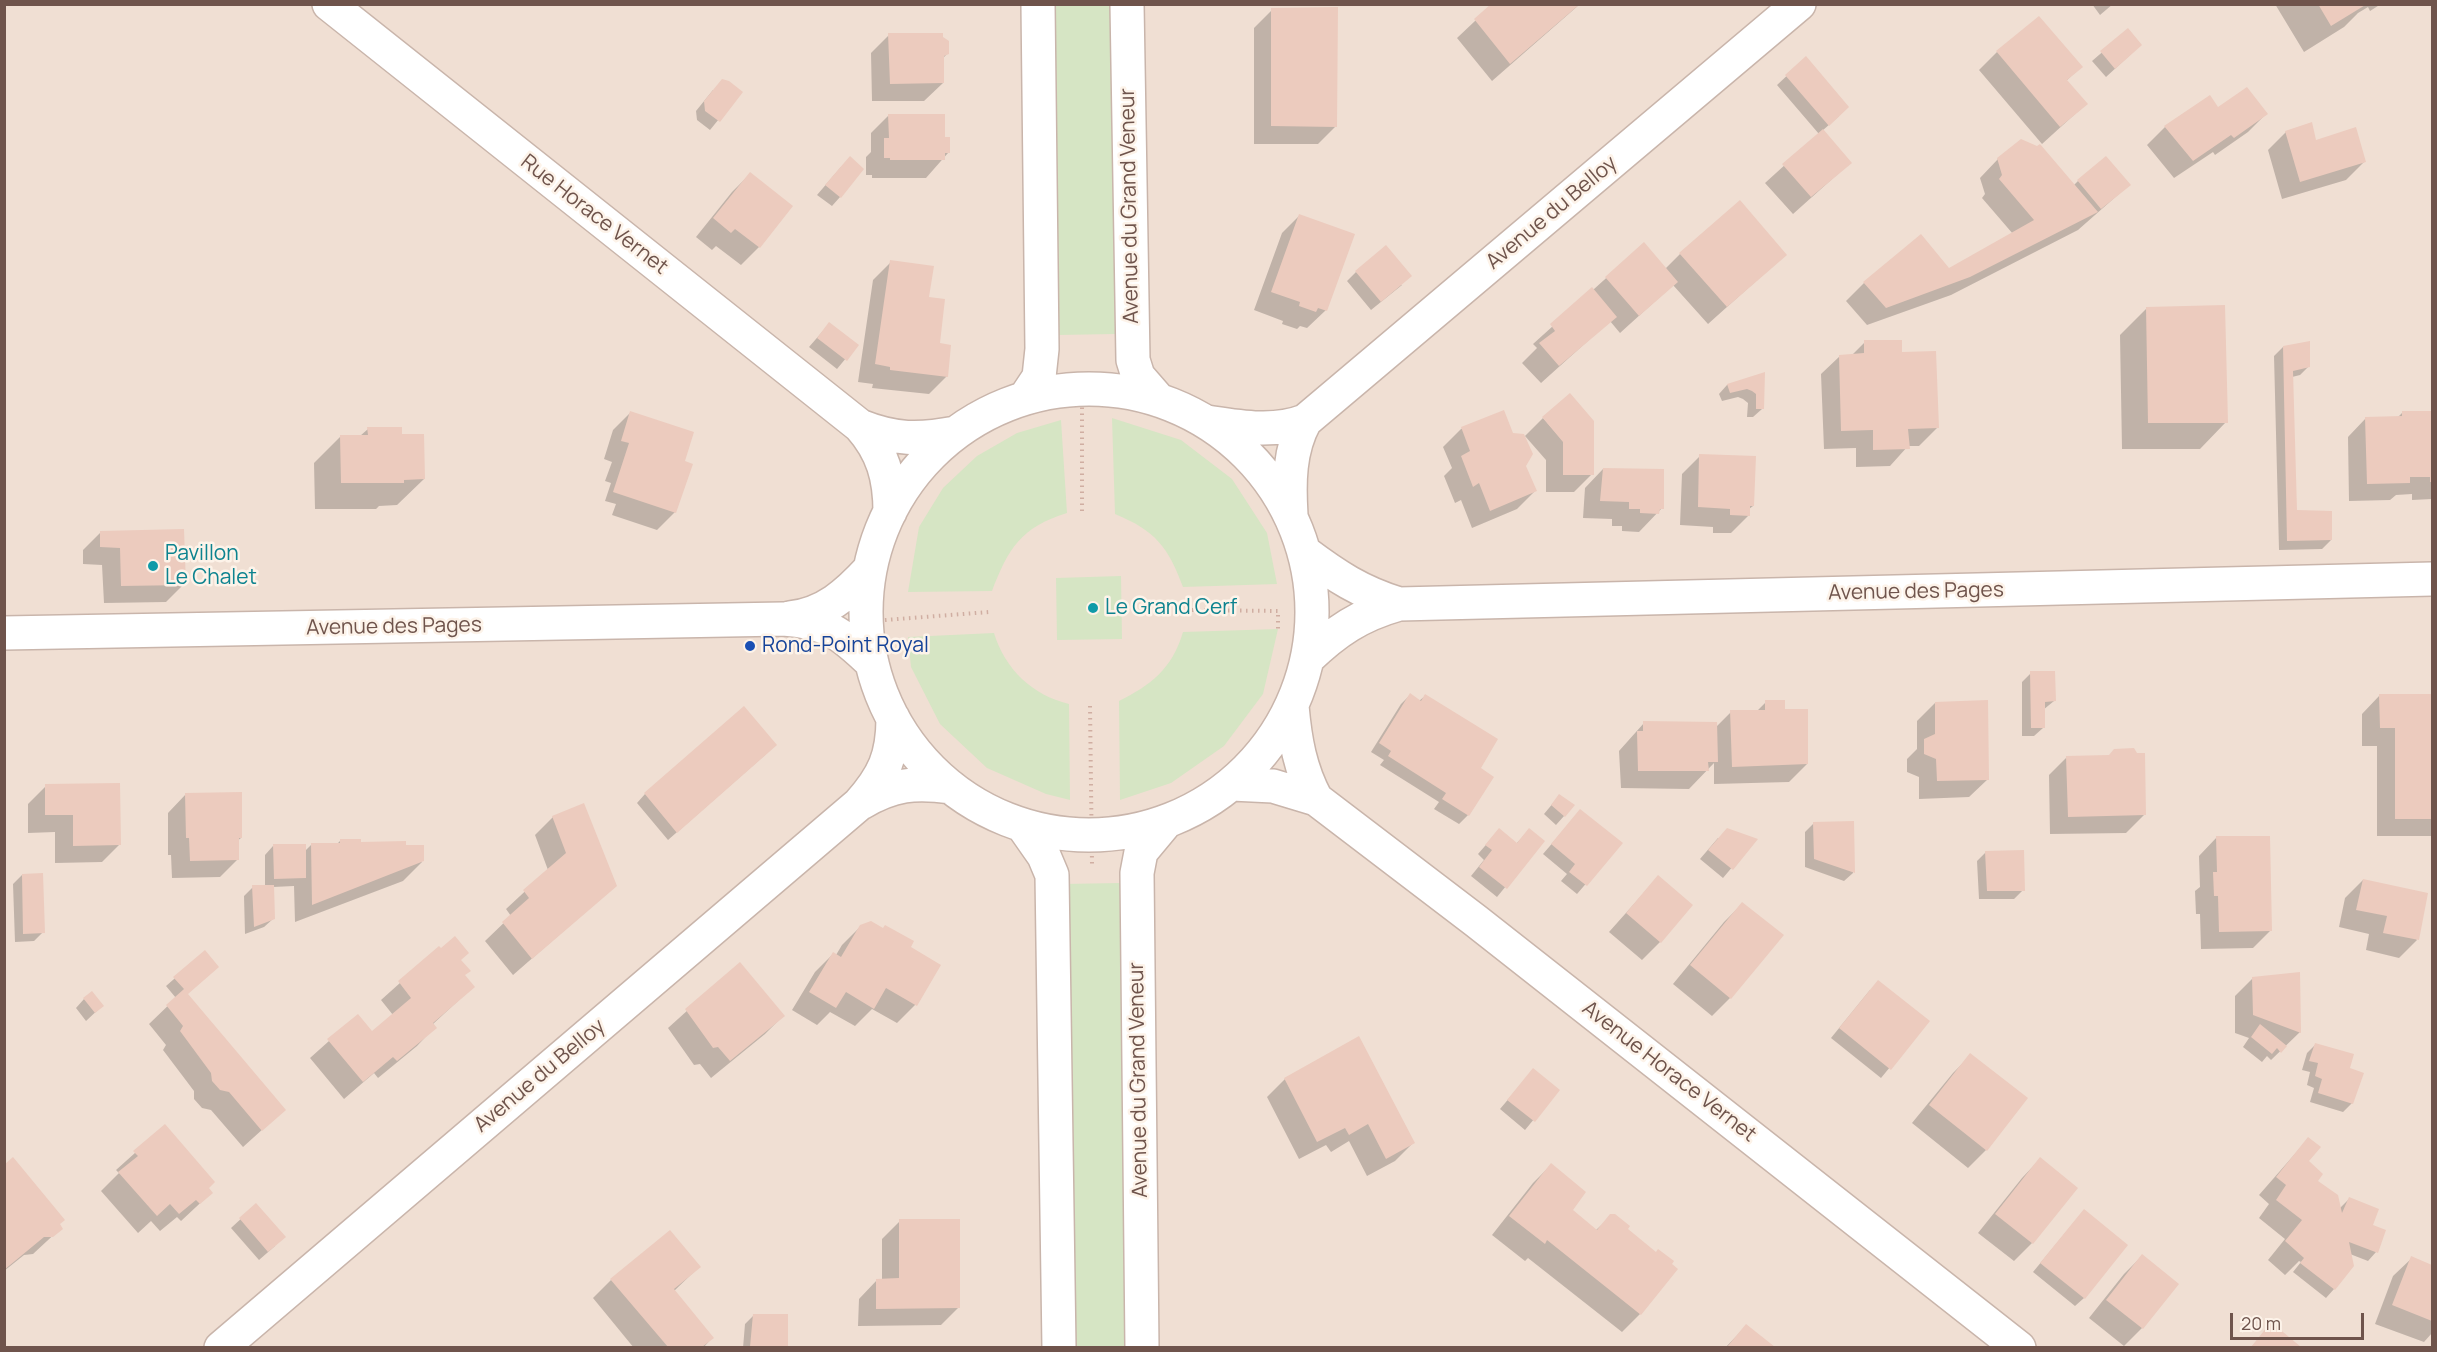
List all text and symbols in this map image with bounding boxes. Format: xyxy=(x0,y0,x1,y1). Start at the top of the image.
street label: Avenue du Grand Veneur xyxy=(1115,88,1145,324)
street label: Rue Horace Vernet xyxy=(515,150,673,280)
street label: Avenue du Belloy xyxy=(1481,151,1623,275)
place label: Pavillon Le Chalet xyxy=(165,541,257,591)
marker: Pavillon Le Chalet xyxy=(146,559,160,573)
street label: Avenue des Pages xyxy=(1828,578,2004,606)
place label: Le Grand Cerf xyxy=(1105,595,1237,621)
marker: Le Grand Cerf xyxy=(1086,601,1100,615)
street label: Avenue des Pages xyxy=(306,613,482,641)
place label: Rond-Point Royal xyxy=(762,633,929,659)
marker: Rond-Point Royal xyxy=(743,639,757,653)
street label: Avenue du Grand Veneur xyxy=(1124,962,1154,1198)
street label: Avenue Horace Vernet xyxy=(1577,996,1761,1148)
street label: Avenue du Belloy xyxy=(469,1014,611,1138)
scale bar xyxy=(2233,1301,2366,1339)
text: 20 m xyxy=(2241,1311,2281,1335)

